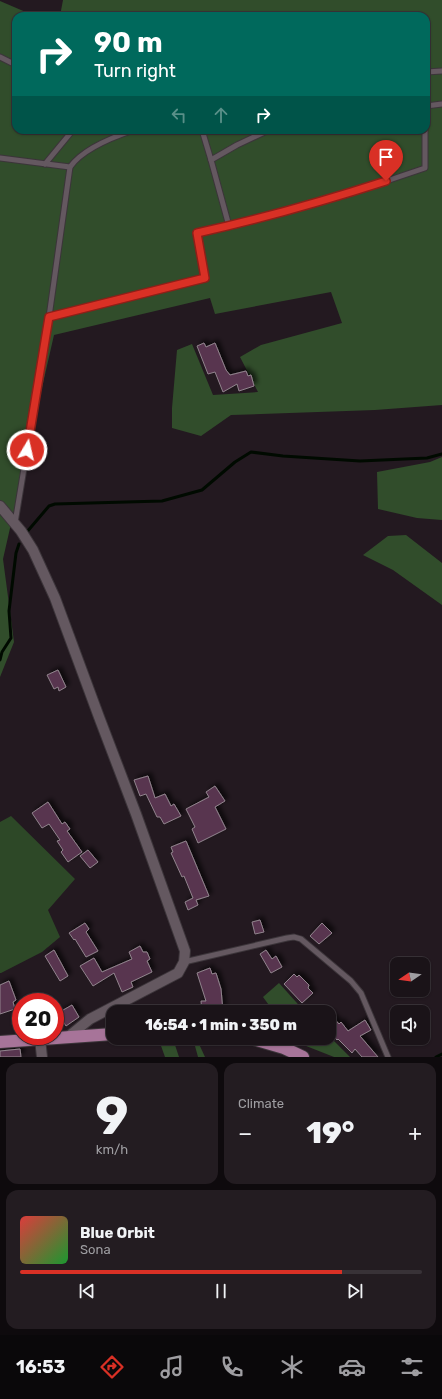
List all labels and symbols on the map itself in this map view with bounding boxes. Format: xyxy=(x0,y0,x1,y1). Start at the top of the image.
pin xyxy=(369,140,403,181)
position arrow xyxy=(6,429,48,471)
north arrow xyxy=(390,957,430,997)
speed limit sign: 20 xyxy=(12,993,64,1045)

